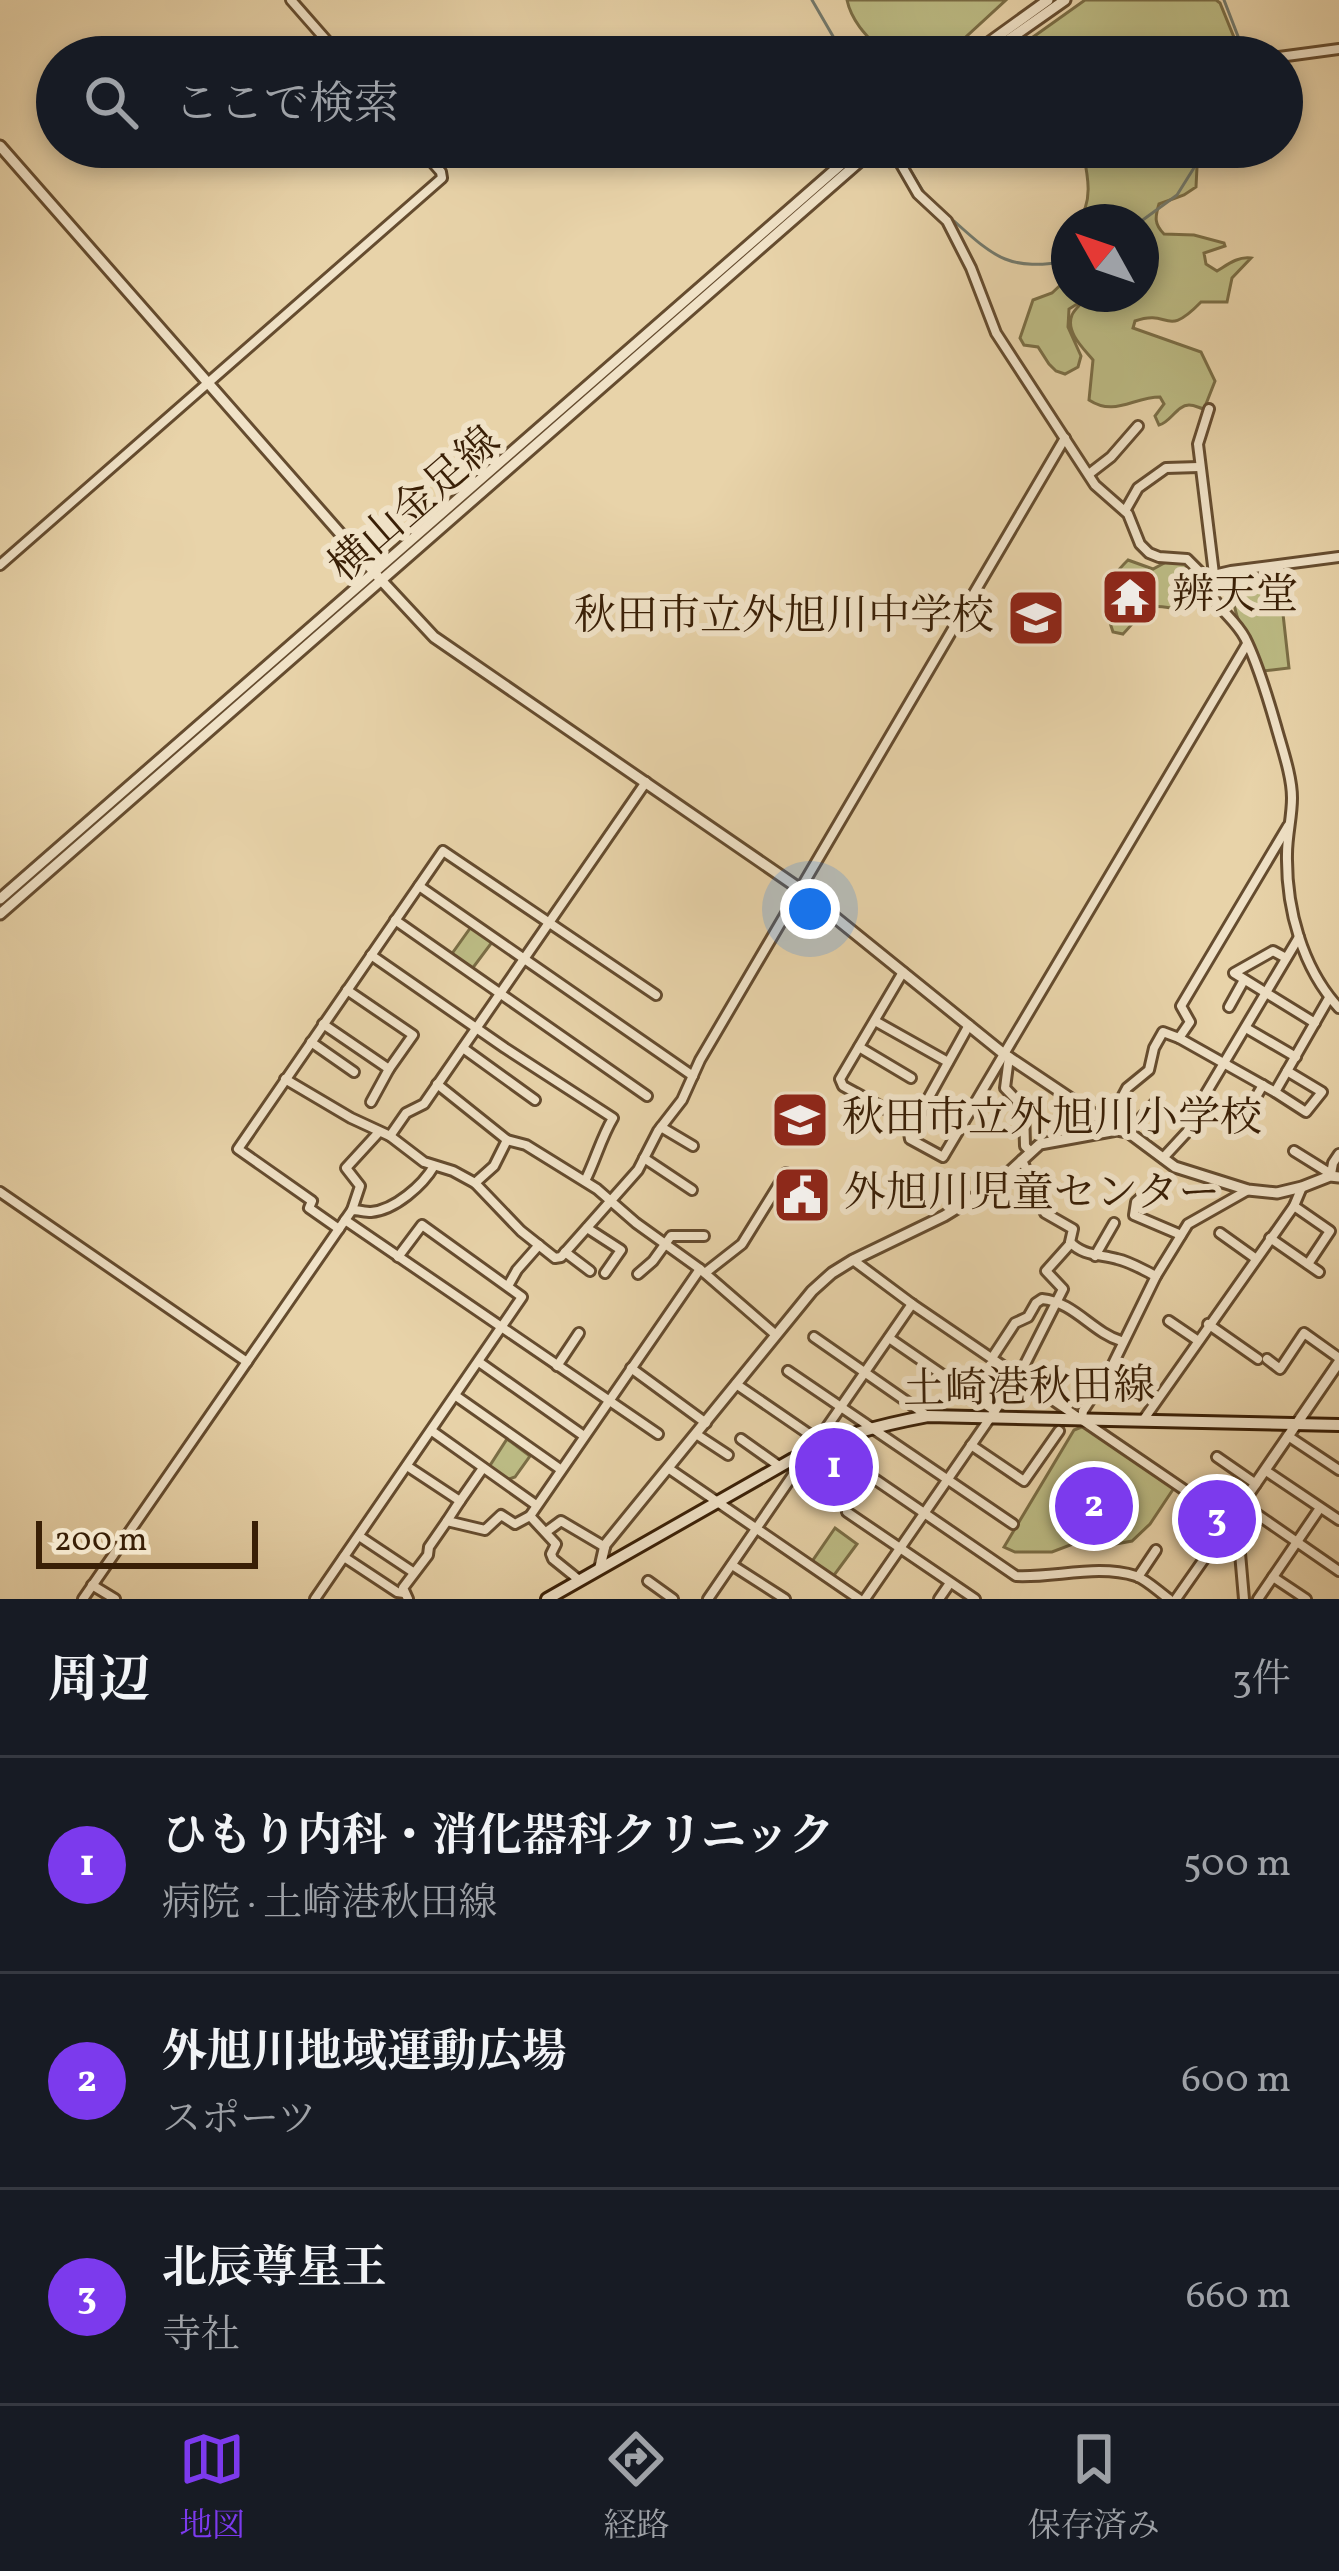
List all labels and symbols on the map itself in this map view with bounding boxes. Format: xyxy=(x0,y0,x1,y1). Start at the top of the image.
north arrow xyxy=(1051,204,1159,312)
street label: 横山金足線 xyxy=(317,415,515,597)
temple icon: 辨天堂 xyxy=(1099,566,1161,628)
place label: 辨天堂 xyxy=(1172,568,1298,627)
school or university icon: 秋田市立外旭川中学校 xyxy=(1005,587,1067,649)
place label: 秋田市立外旭川中学校 xyxy=(574,589,994,648)
your location xyxy=(780,879,840,939)
school or university icon: 秋田市立外旭川小学校 xyxy=(769,1089,831,1151)
place label: 秋田市立外旭川小学校 xyxy=(842,1091,1262,1150)
public building icon: 外旭川児童センター xyxy=(771,1164,833,1226)
place label: 外旭川児童センター xyxy=(844,1166,1220,1225)
street label: 土崎港秋田線 xyxy=(902,1358,1156,1422)
pin: 1 xyxy=(795,1422,873,1512)
pin: 2 xyxy=(1055,1461,1133,1551)
pin: 3 xyxy=(1178,1474,1256,1564)
scale bar xyxy=(36,1515,258,1568)

